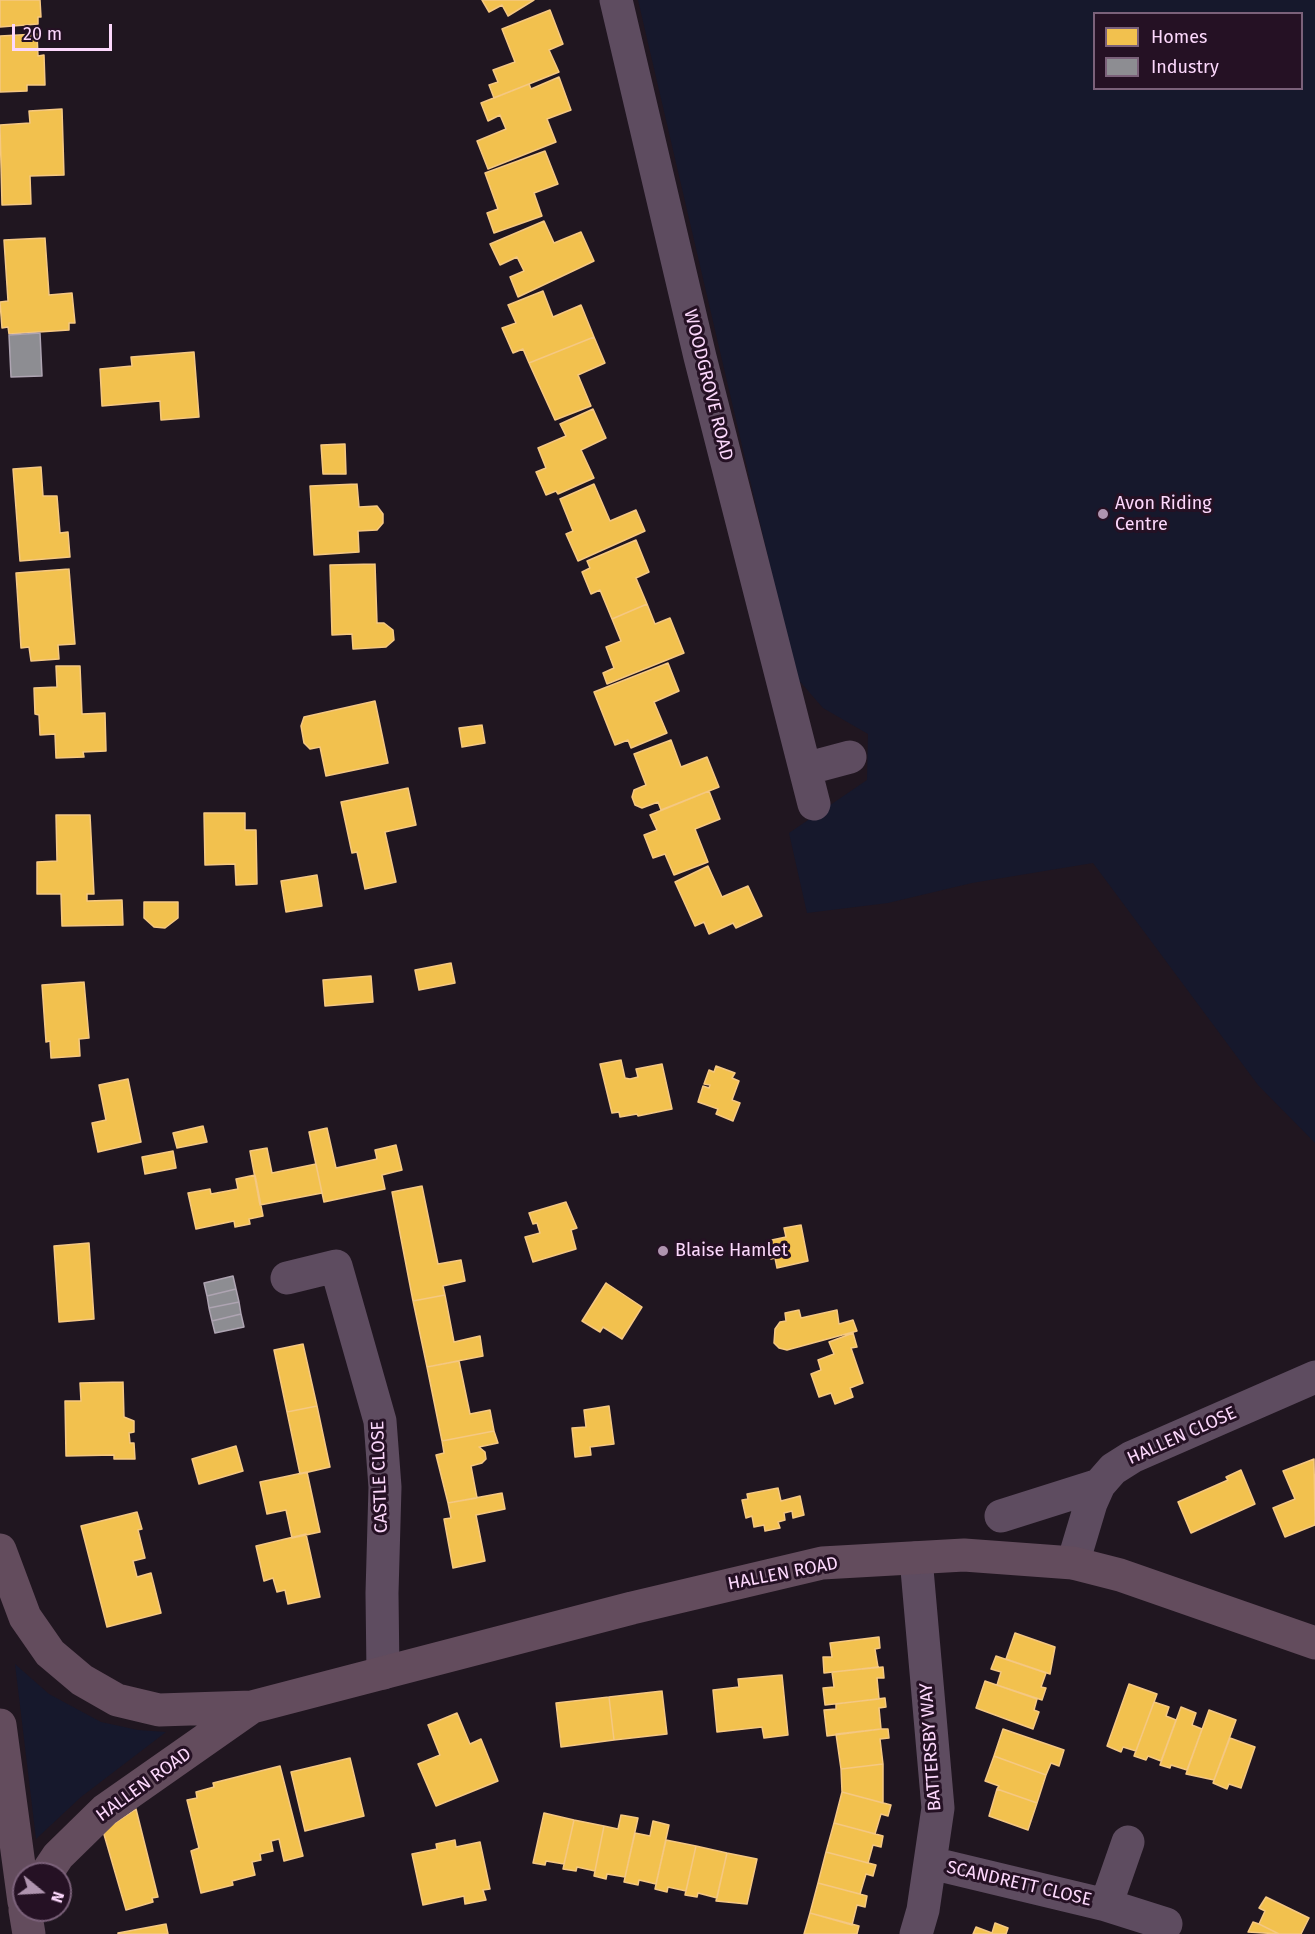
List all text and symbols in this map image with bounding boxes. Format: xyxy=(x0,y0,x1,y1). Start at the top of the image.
scale bar xyxy=(15,12,116,50)
legend xyxy=(1093,12,1303,90)
text: 20 m xyxy=(23,23,62,45)
text: Homes xyxy=(1151,26,1207,48)
text: Industry xyxy=(1151,56,1219,78)
street label: WOODGROVE ROAD xyxy=(679,307,737,463)
place label: Avon Riding Centre xyxy=(1115,493,1212,536)
marker: Avon Riding Centre xyxy=(1096,507,1110,521)
place label: Blaise Hamlet xyxy=(675,1240,788,1262)
marker: Blaise Hamlet xyxy=(656,1244,670,1258)
street label: HALLEN CLOSE xyxy=(1124,1402,1240,1470)
street label: CASTLE CLOSE xyxy=(367,1420,393,1534)
street label: HALLEN ROAD xyxy=(726,1553,840,1595)
street label: BATTERSBY WAY xyxy=(916,1682,946,1812)
street label: HALLEN ROAD xyxy=(92,1743,196,1827)
street label: SCANDRETT CLOSE xyxy=(944,1857,1094,1911)
north arrow xyxy=(12,1862,72,1922)
text: N xyxy=(47,1889,68,1905)

